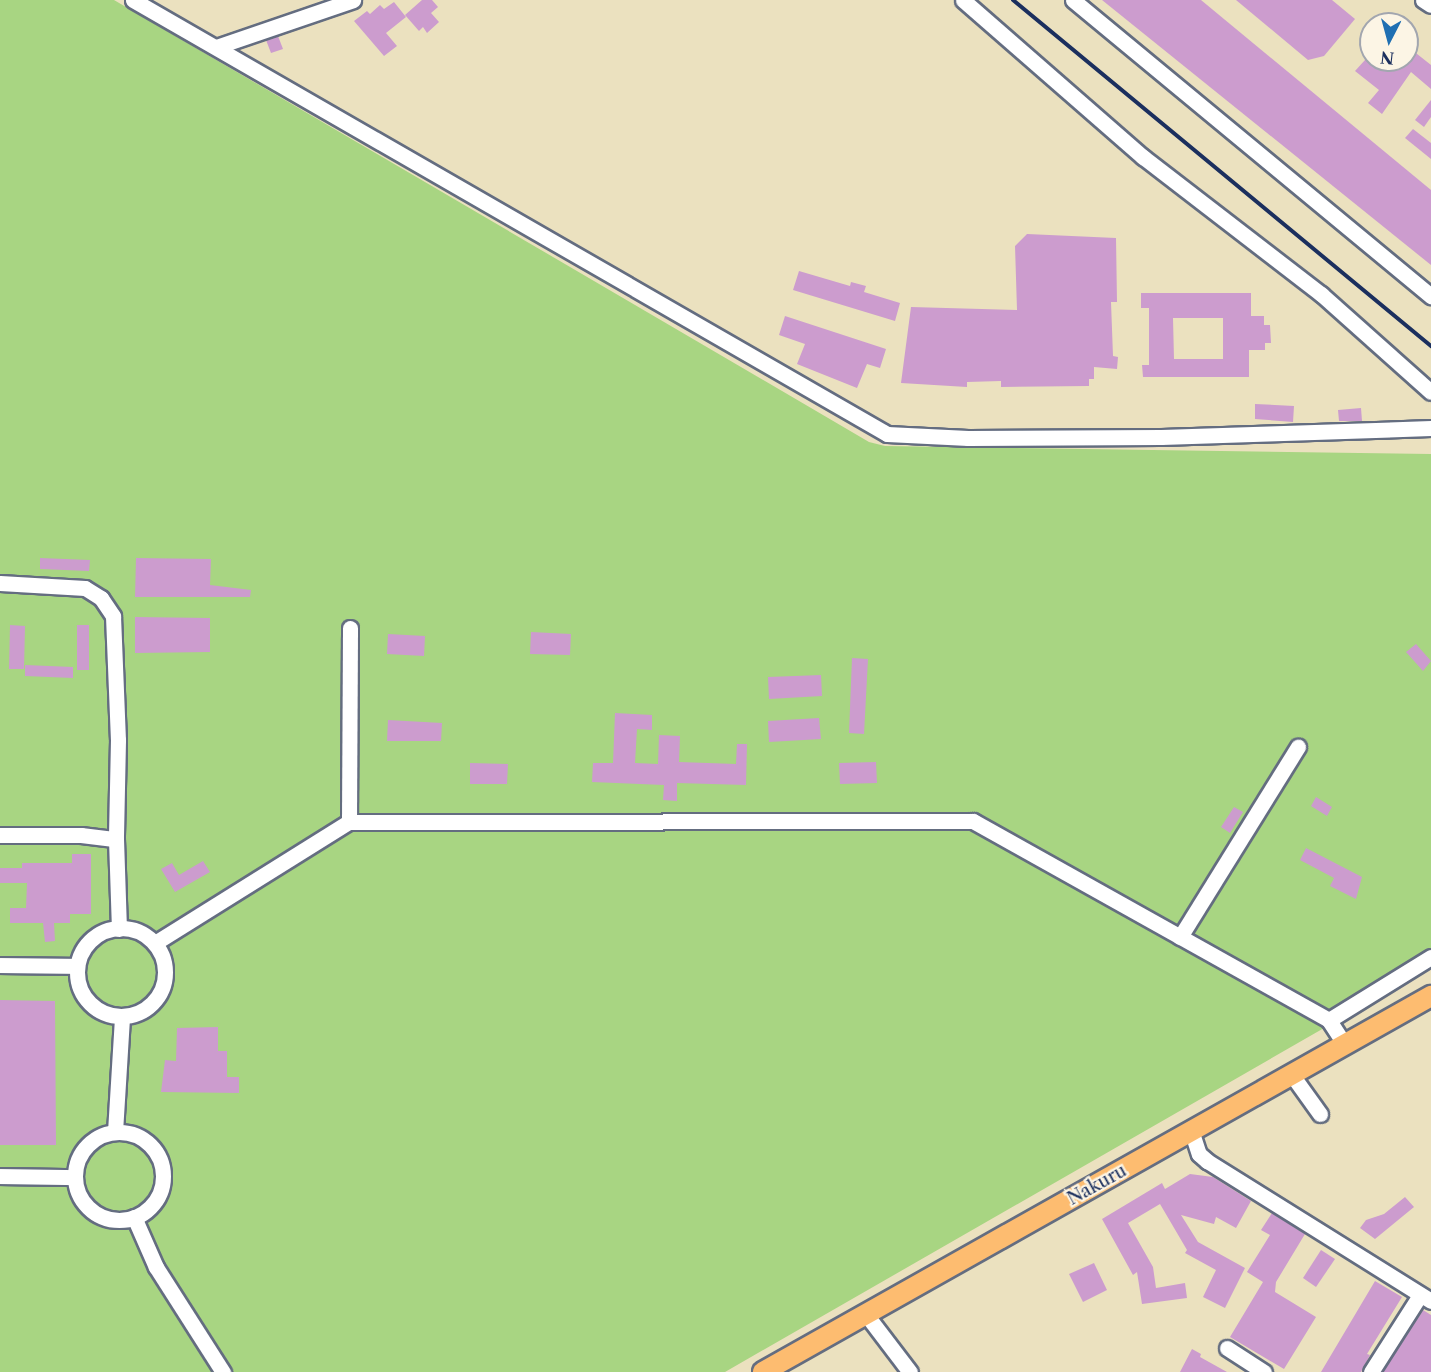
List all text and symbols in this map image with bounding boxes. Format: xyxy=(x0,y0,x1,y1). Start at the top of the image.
north arrow xyxy=(1359,12,1419,72)
text: N xyxy=(1379,47,1395,69)
street label: Nakuru xyxy=(1064,1160,1130,1210)

